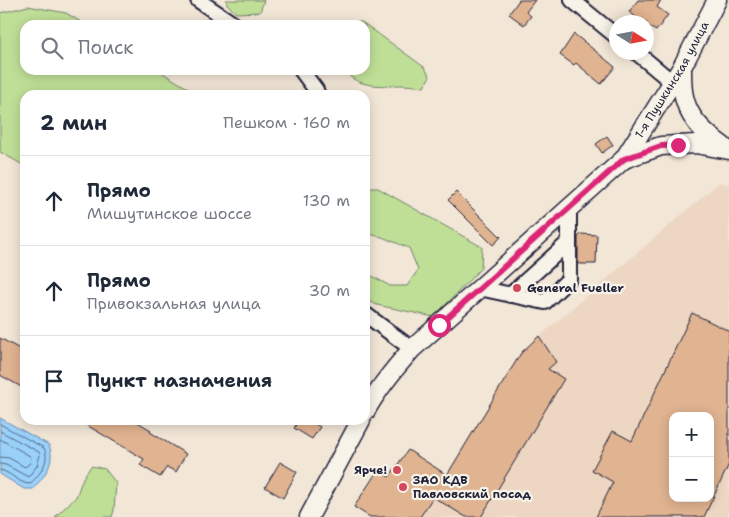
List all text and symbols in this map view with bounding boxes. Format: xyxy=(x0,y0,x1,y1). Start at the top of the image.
north arrow xyxy=(609,15,654,60)
street label: 1-я Пушкинская улица xyxy=(631,18,713,141)
search box xyxy=(20,20,370,75)
icon: search xyxy=(38,34,66,62)
text: Поиск xyxy=(78,35,133,60)
text: 2 мин xyxy=(40,109,107,137)
text: Пешком · 160 m xyxy=(223,112,350,133)
route end xyxy=(667,134,690,157)
text: Прямо xyxy=(87,178,151,203)
icon: ahead xyxy=(40,187,68,215)
text: 130 m xyxy=(303,190,350,211)
text: Мишутинское шоссе xyxy=(87,203,252,224)
text: Прямо xyxy=(87,268,151,293)
icon: ahead xyxy=(40,277,68,305)
text: 30 m xyxy=(309,280,350,301)
place label: General Fueller xyxy=(527,280,624,296)
marker: General Fueller xyxy=(511,282,523,294)
text: Привокзальная улица xyxy=(87,293,261,314)
route start xyxy=(428,314,451,337)
icon: arrive xyxy=(40,367,68,395)
text: Пункт назначения xyxy=(87,368,272,393)
map controls xyxy=(669,412,714,502)
button: + xyxy=(669,412,714,457)
button: − xyxy=(669,457,714,502)
place label: Ярче! xyxy=(354,462,387,478)
marker: Ярче! xyxy=(391,464,403,476)
place label: ЗАО КДВ Павловский посад xyxy=(413,472,532,502)
marker: ЗАО КДВ Павловский посад xyxy=(397,481,409,493)

